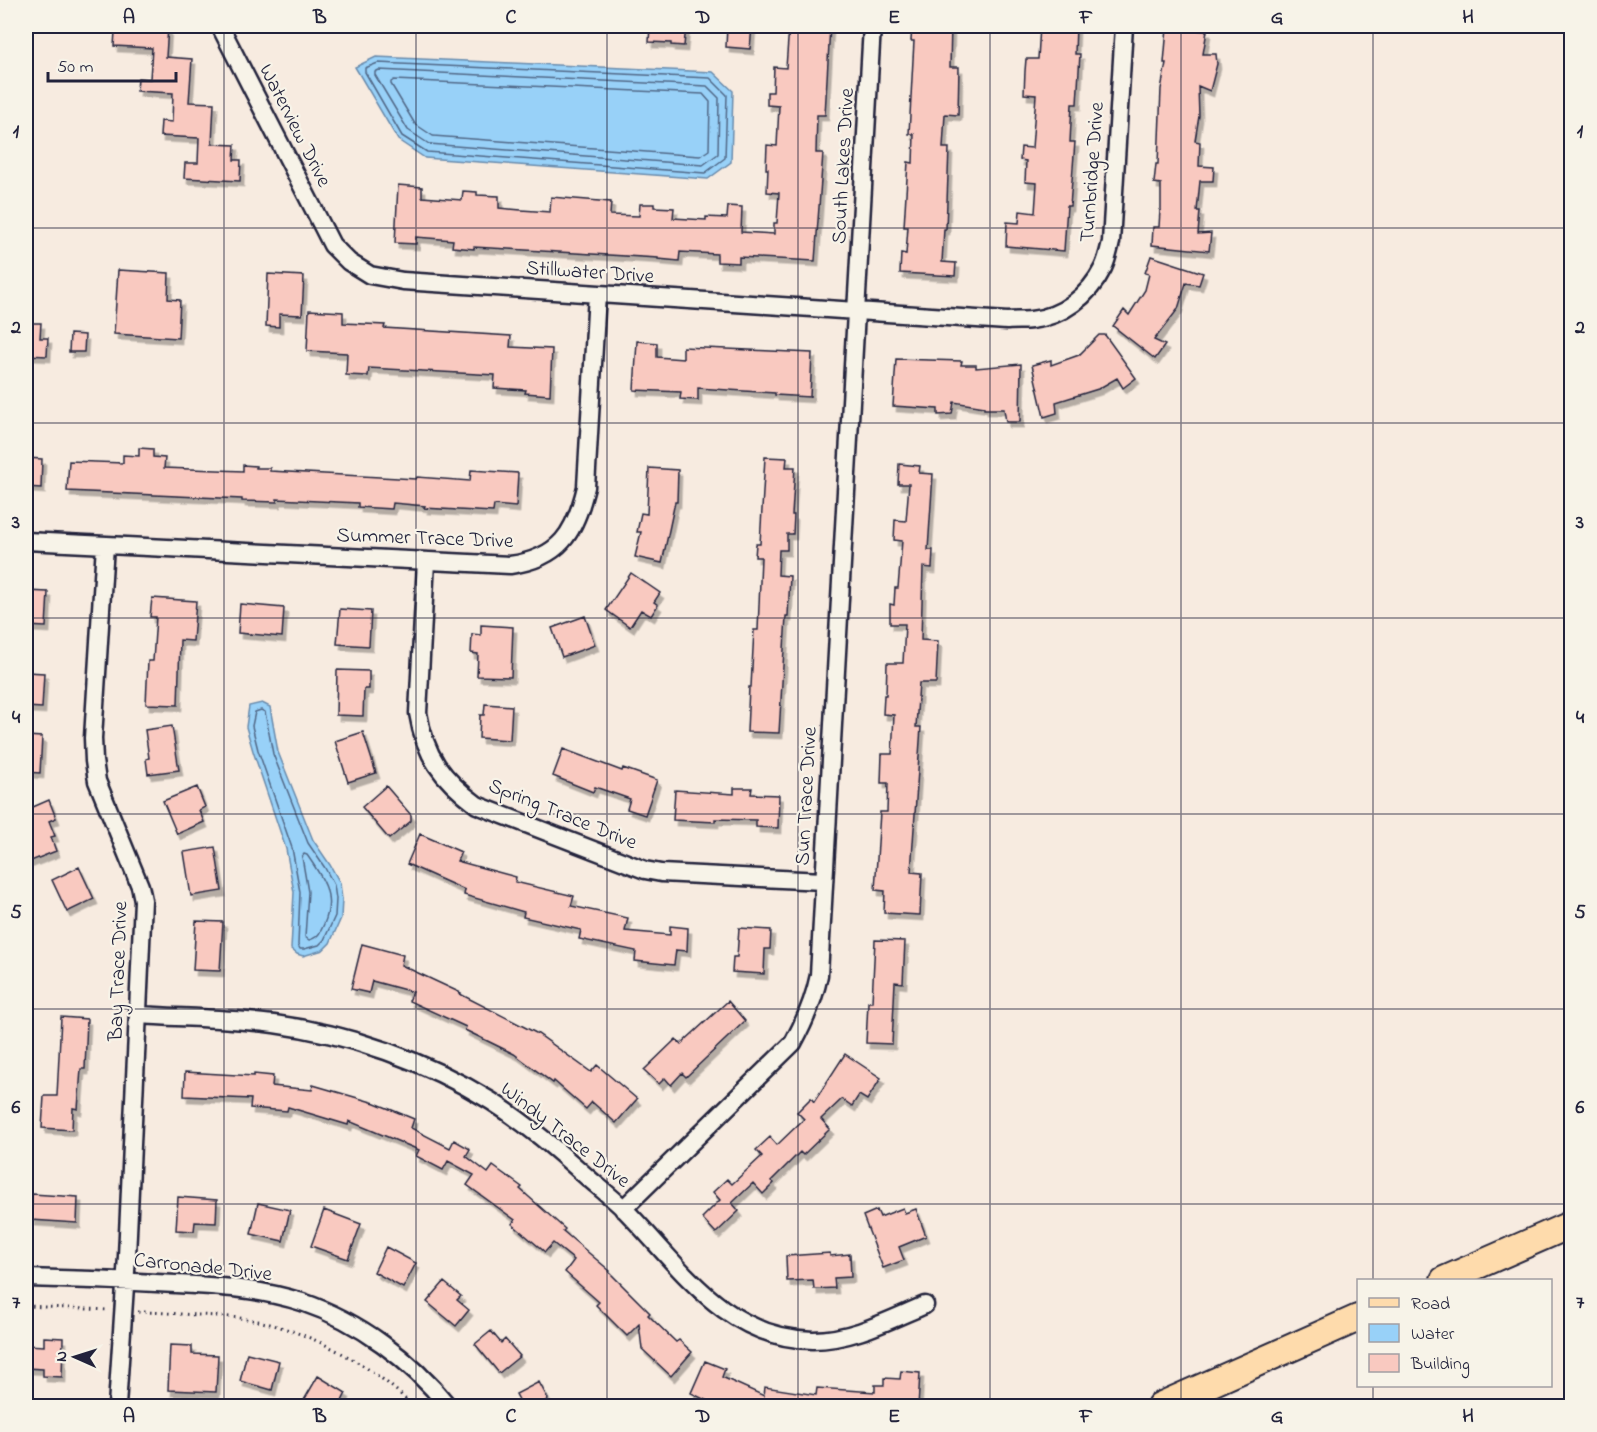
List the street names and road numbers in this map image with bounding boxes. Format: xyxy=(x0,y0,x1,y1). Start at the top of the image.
street label: Waterview Drive xyxy=(250,59,338,193)
street label: South Lakes Drive xyxy=(825,87,863,245)
street label: Turnbridge Drive xyxy=(1073,100,1115,244)
street label: Stillwater Drive xyxy=(525,254,656,292)
street label: Summer Trace Drive xyxy=(336,521,514,557)
street label: Sun Trace Drive xyxy=(788,725,826,866)
street label: Spring Trace Drive xyxy=(483,771,642,860)
street label: Bay Trace Drive xyxy=(102,900,138,1043)
street label: Windy Trace Drive xyxy=(492,1075,637,1198)
street label: Carronade Drive xyxy=(132,1246,274,1290)

